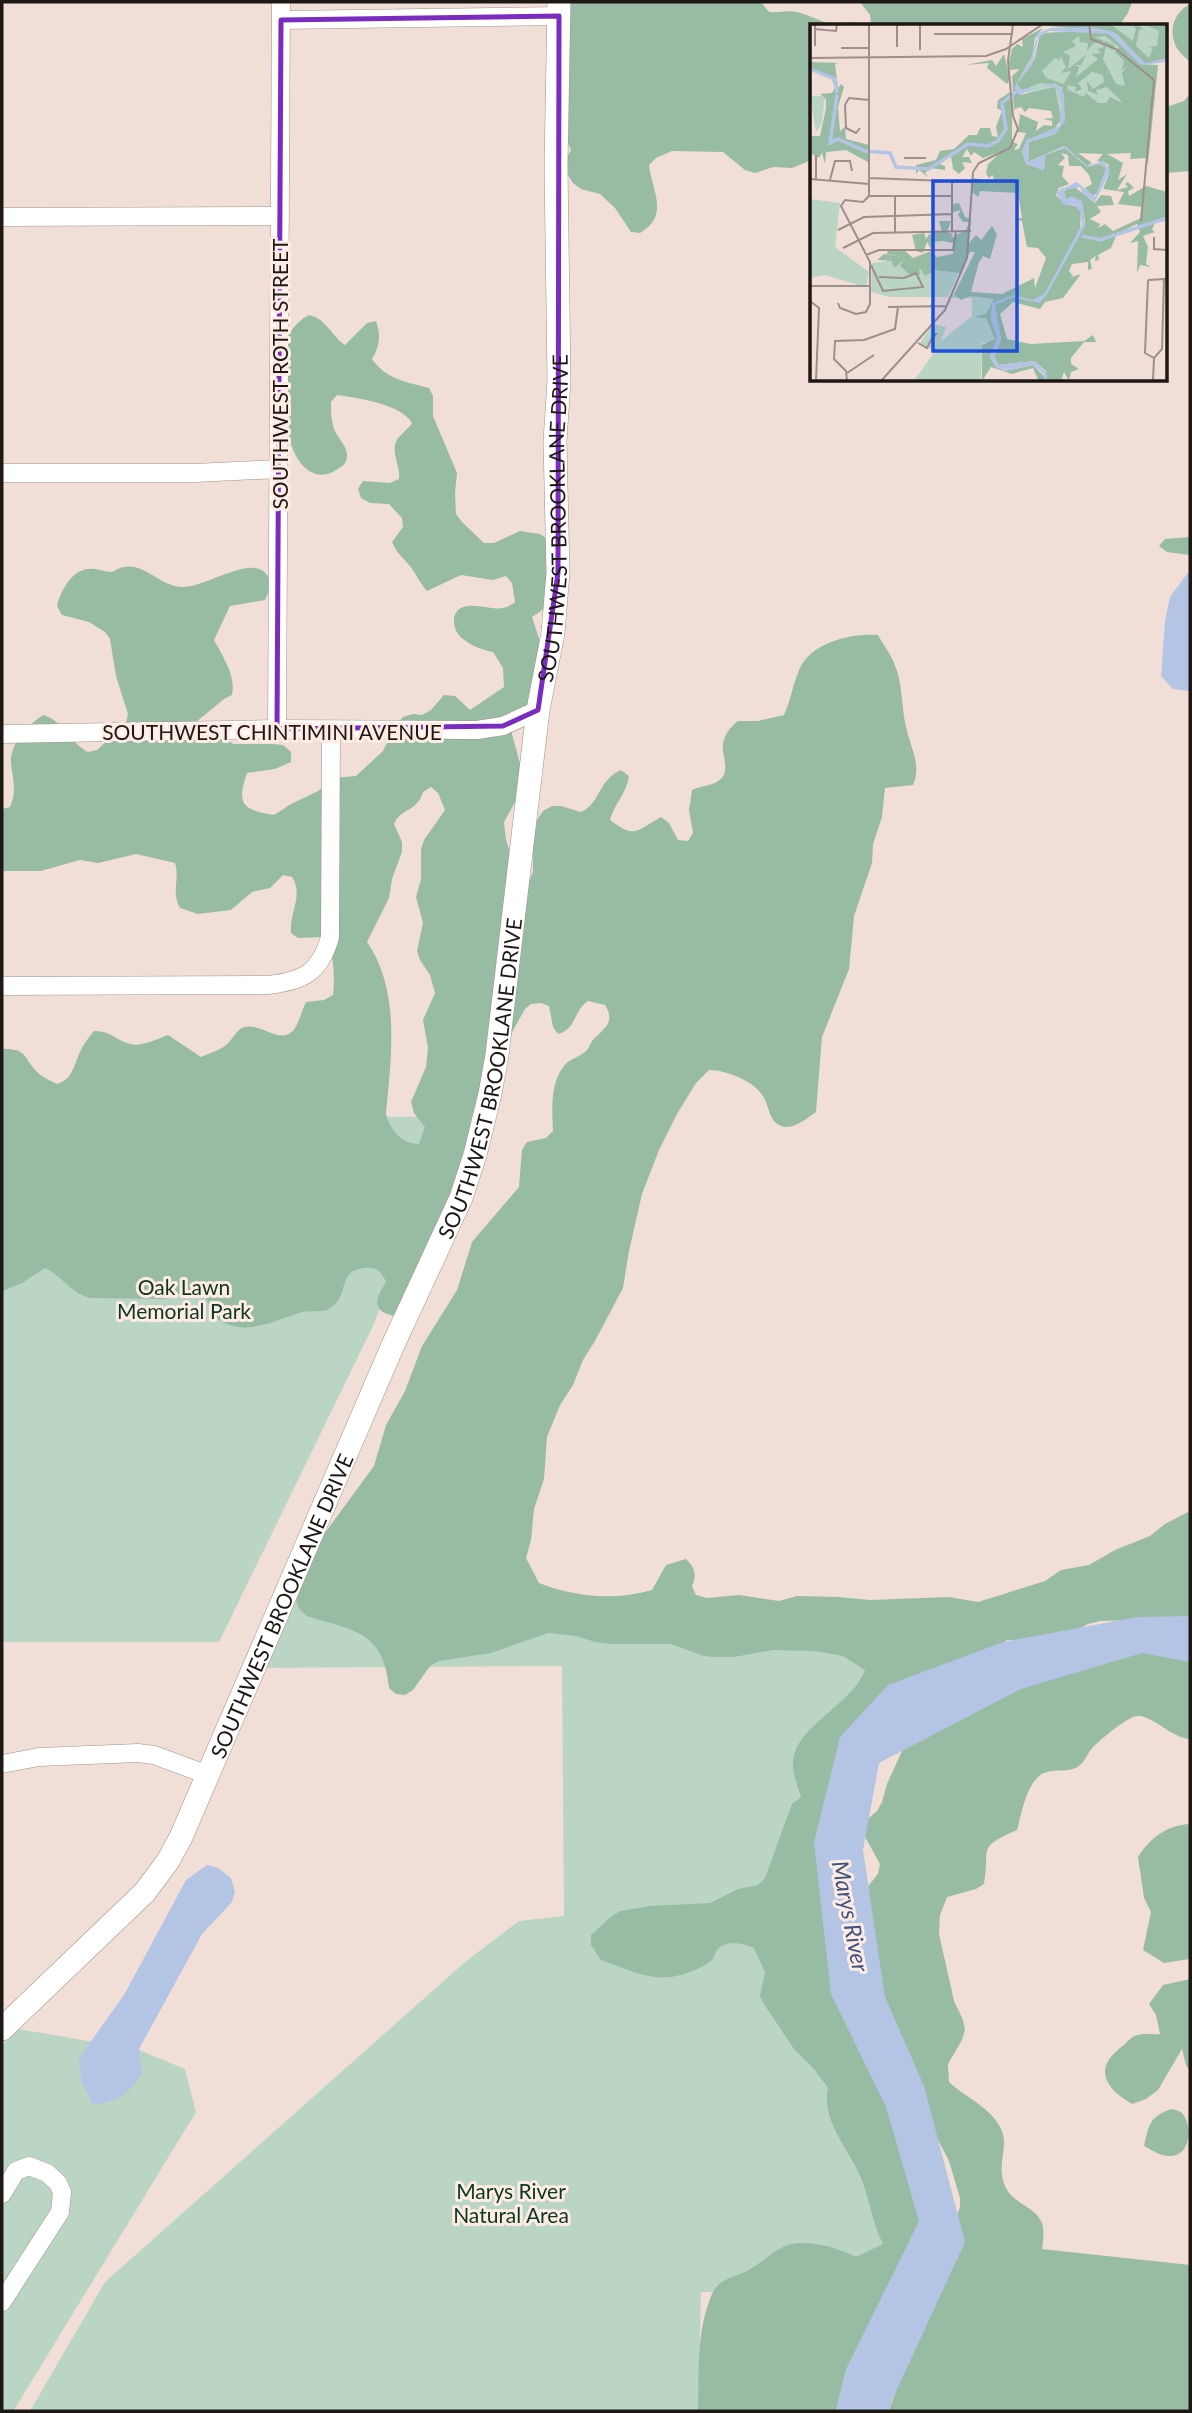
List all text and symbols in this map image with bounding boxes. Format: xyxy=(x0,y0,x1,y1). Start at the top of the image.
inset map xyxy=(810,24,1168,382)
street label: SOUTHWEST ROTH STREET xyxy=(267,238,292,510)
street label: SOUTHWEST BROOKLANE DRIVE xyxy=(531,354,572,684)
street label: SOUTHWEST CHINTIMINI AVENUE xyxy=(102,719,442,744)
street label: SOUTHWEST BROOKLANE DRIVE xyxy=(432,916,526,1242)
park label: Oak Lawn Memorial Park xyxy=(117,1274,251,1323)
street label: SOUTHWEST BROOKLANE DRIVE xyxy=(204,1450,357,1761)
water label: Marys River xyxy=(827,1858,876,1975)
park label: Marys River Natural Area xyxy=(453,2178,569,2227)

